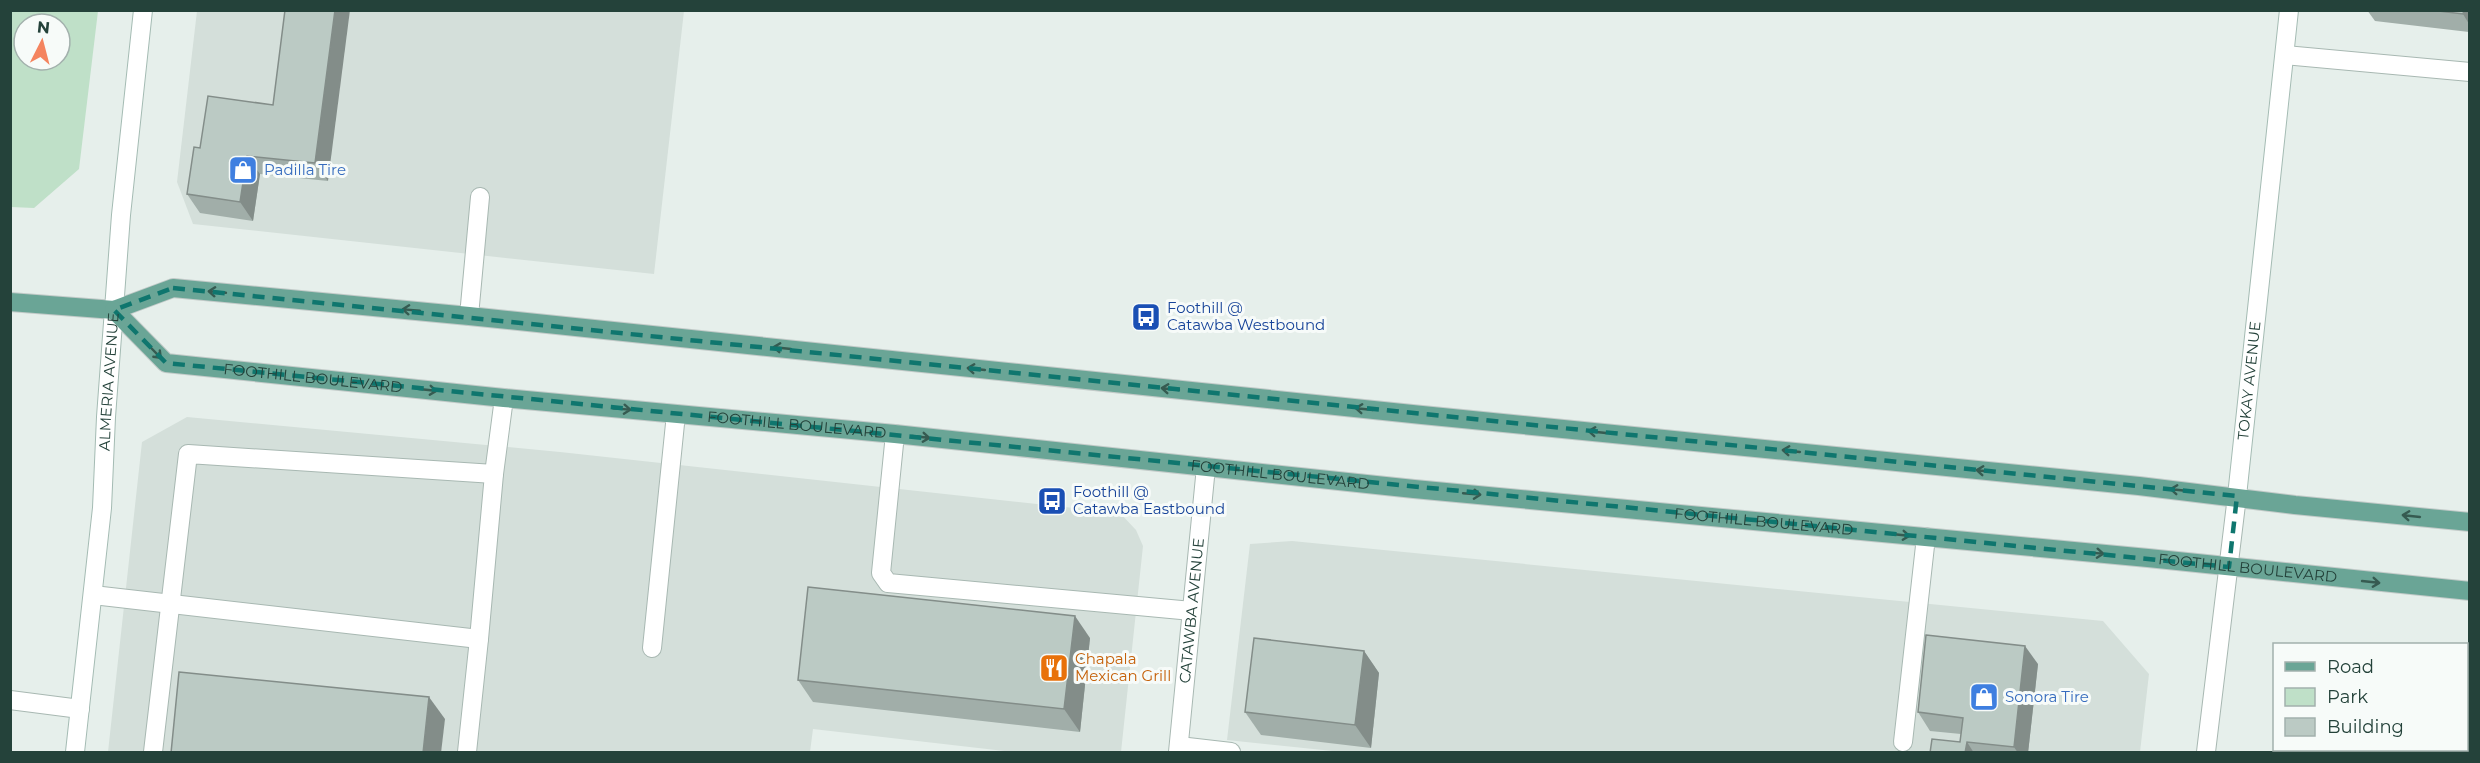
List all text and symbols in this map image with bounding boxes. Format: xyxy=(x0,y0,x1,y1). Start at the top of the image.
north arrow xyxy=(12,12,72,72)
text: N xyxy=(36,17,51,38)
shop icon: Padilla Tire xyxy=(227,154,259,186)
place label: Padilla Tire xyxy=(264,160,346,179)
one-way arrow xyxy=(207,286,227,297)
place label: Foothill @ Catawba Westbound xyxy=(1167,298,1325,334)
bus stop icon: Foothill @ Catawba Westbound xyxy=(1130,301,1162,333)
one-way arrow xyxy=(402,304,421,315)
street label: ALMERIA AVENUE xyxy=(95,312,123,451)
street label: TOKAY AVENUE xyxy=(2233,320,2265,441)
one-way arrow xyxy=(772,343,792,354)
one-way arrow xyxy=(148,344,162,359)
street label: FOOTHILL BOULEVARD xyxy=(223,359,403,396)
one-way arrow xyxy=(966,363,986,374)
one-way arrow xyxy=(1160,383,1180,394)
one-way arrow xyxy=(418,385,437,396)
one-way arrow xyxy=(1354,403,1374,414)
one-way arrow xyxy=(612,404,632,415)
street label: FOOTHILL BOULEVARD xyxy=(706,407,887,442)
one-way arrow xyxy=(1587,426,1607,437)
one-way arrow xyxy=(910,432,930,443)
one-way arrow xyxy=(1781,445,1801,456)
street label: FOOTHILL BOULEVARD xyxy=(1190,455,1371,493)
one-way arrow xyxy=(1975,465,1995,476)
place label: Foothill @ Catawba Eastbound xyxy=(1073,482,1225,518)
one-way arrow xyxy=(2170,484,2189,495)
bus stop icon: Foothill @ Catawba Eastbound xyxy=(1036,485,1068,517)
one-way arrow xyxy=(1462,489,1482,500)
street label: FOOTHILL BOULEVARD xyxy=(1673,504,1854,539)
one-way arrow xyxy=(2402,510,2422,521)
one-way arrow xyxy=(1890,530,1910,541)
street label: CATAWBA AVENUE xyxy=(1175,537,1208,684)
one-way arrow xyxy=(2084,548,2104,559)
street label: FOOTHILL BOULEVARD xyxy=(2157,549,2338,586)
one-way arrow xyxy=(2360,577,2380,588)
legend xyxy=(2273,643,2468,751)
place label: Chapala Mexican Grill xyxy=(1075,649,1171,685)
restaurant icon: Chapala Mexican Grill xyxy=(1038,652,1070,684)
text: Road xyxy=(2327,656,2374,678)
shop icon: Sonora Tire xyxy=(1968,681,2000,713)
text: Park xyxy=(2327,686,2368,708)
place label: Sonora Tire xyxy=(2005,687,2089,706)
text: Building xyxy=(2327,716,2404,738)

